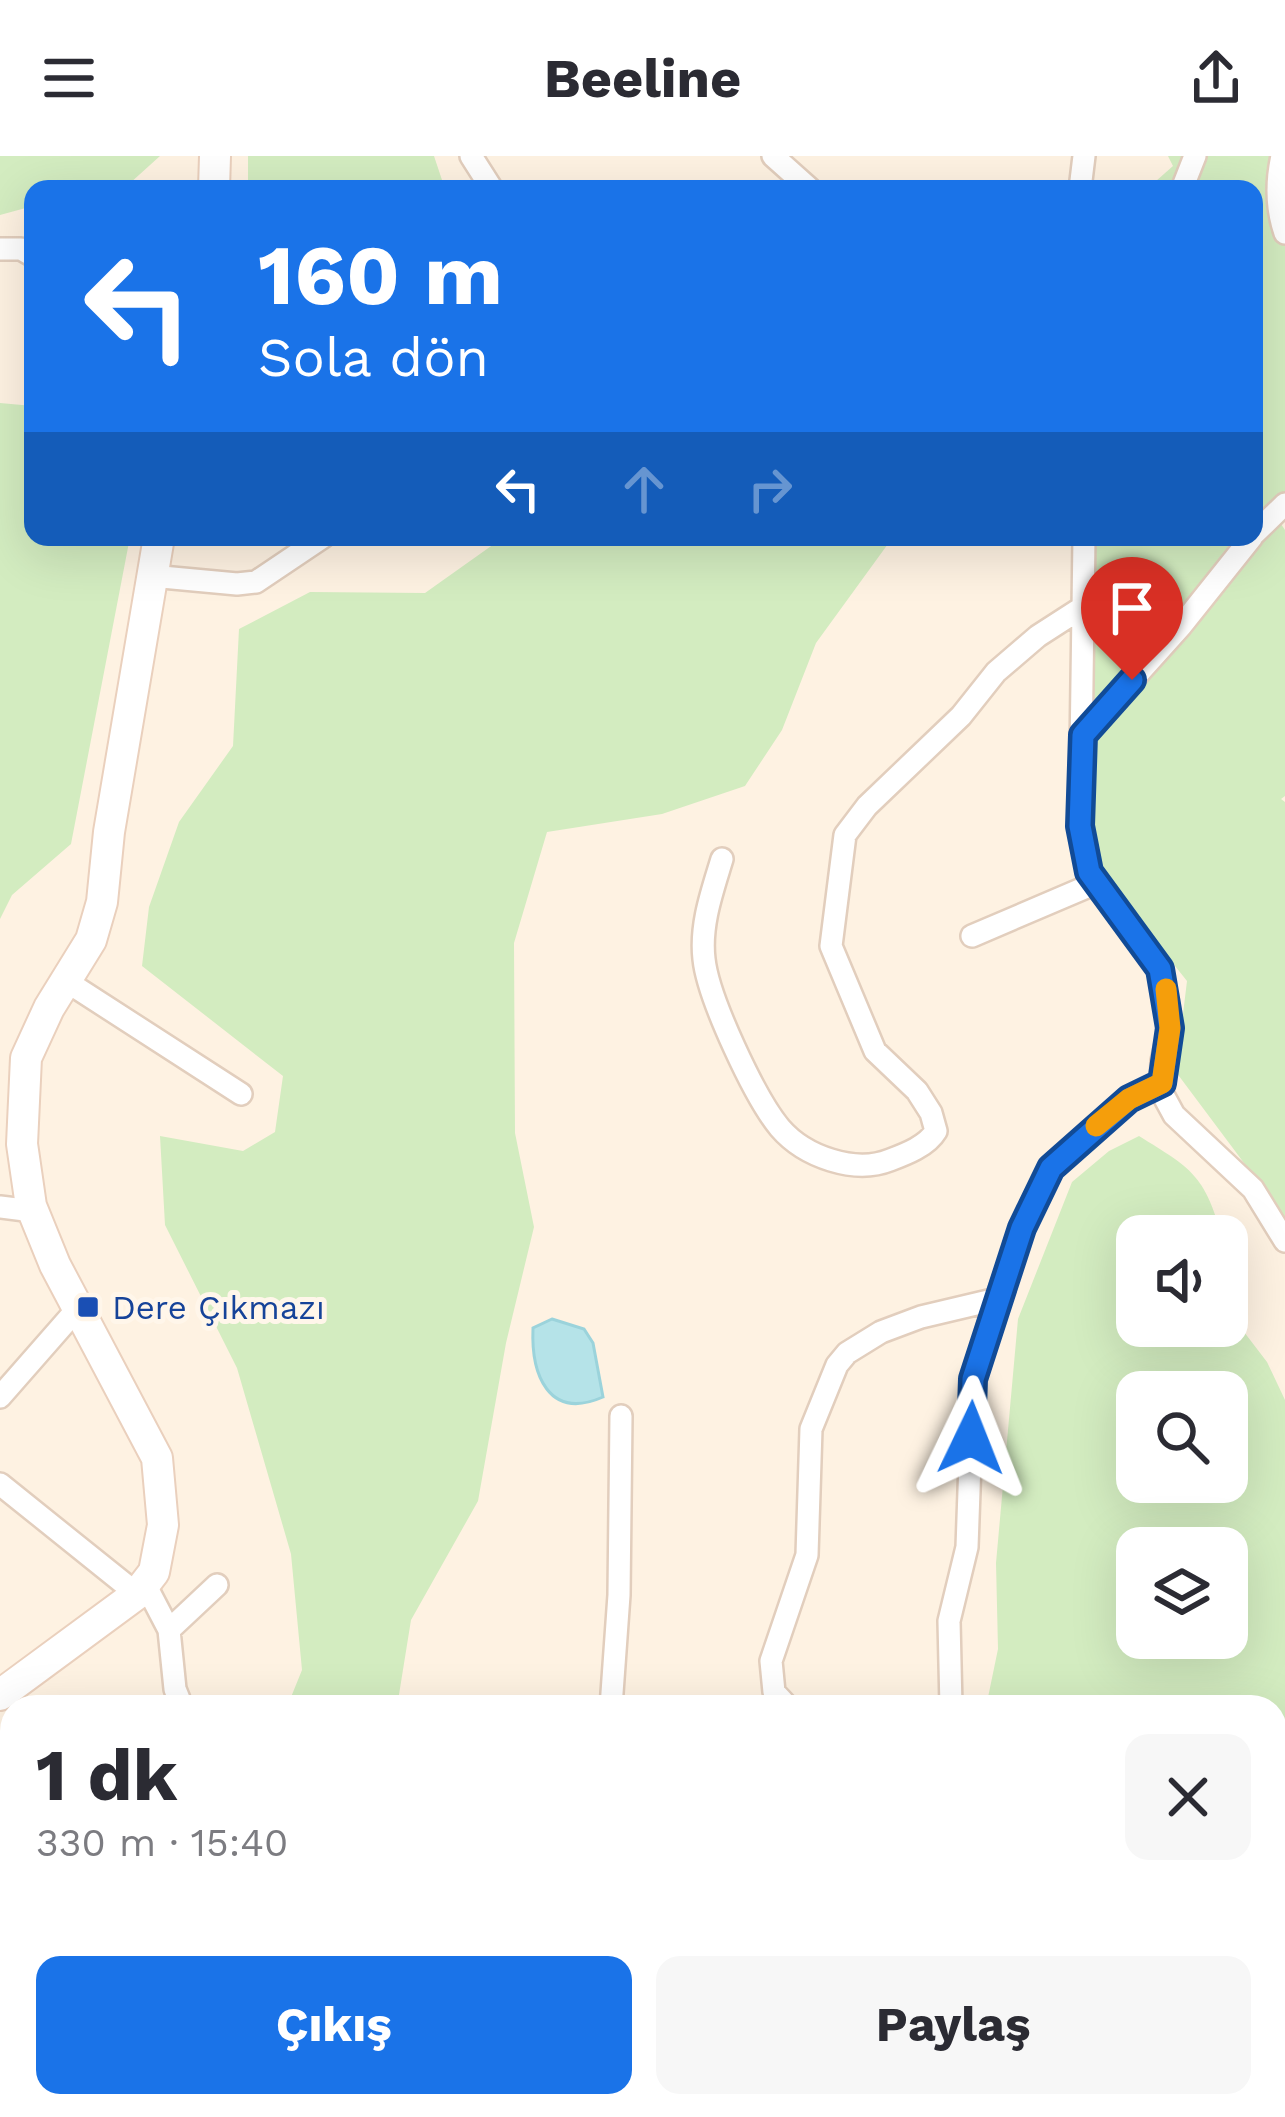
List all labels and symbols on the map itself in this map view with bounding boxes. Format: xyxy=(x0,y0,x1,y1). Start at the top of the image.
pin xyxy=(1081,557,1183,680)
place label: Dere Çıkmazı xyxy=(112,1288,325,1327)
marker: Dere Çıkmazı xyxy=(75,1294,101,1320)
position arrow xyxy=(908,1375,1034,1501)

